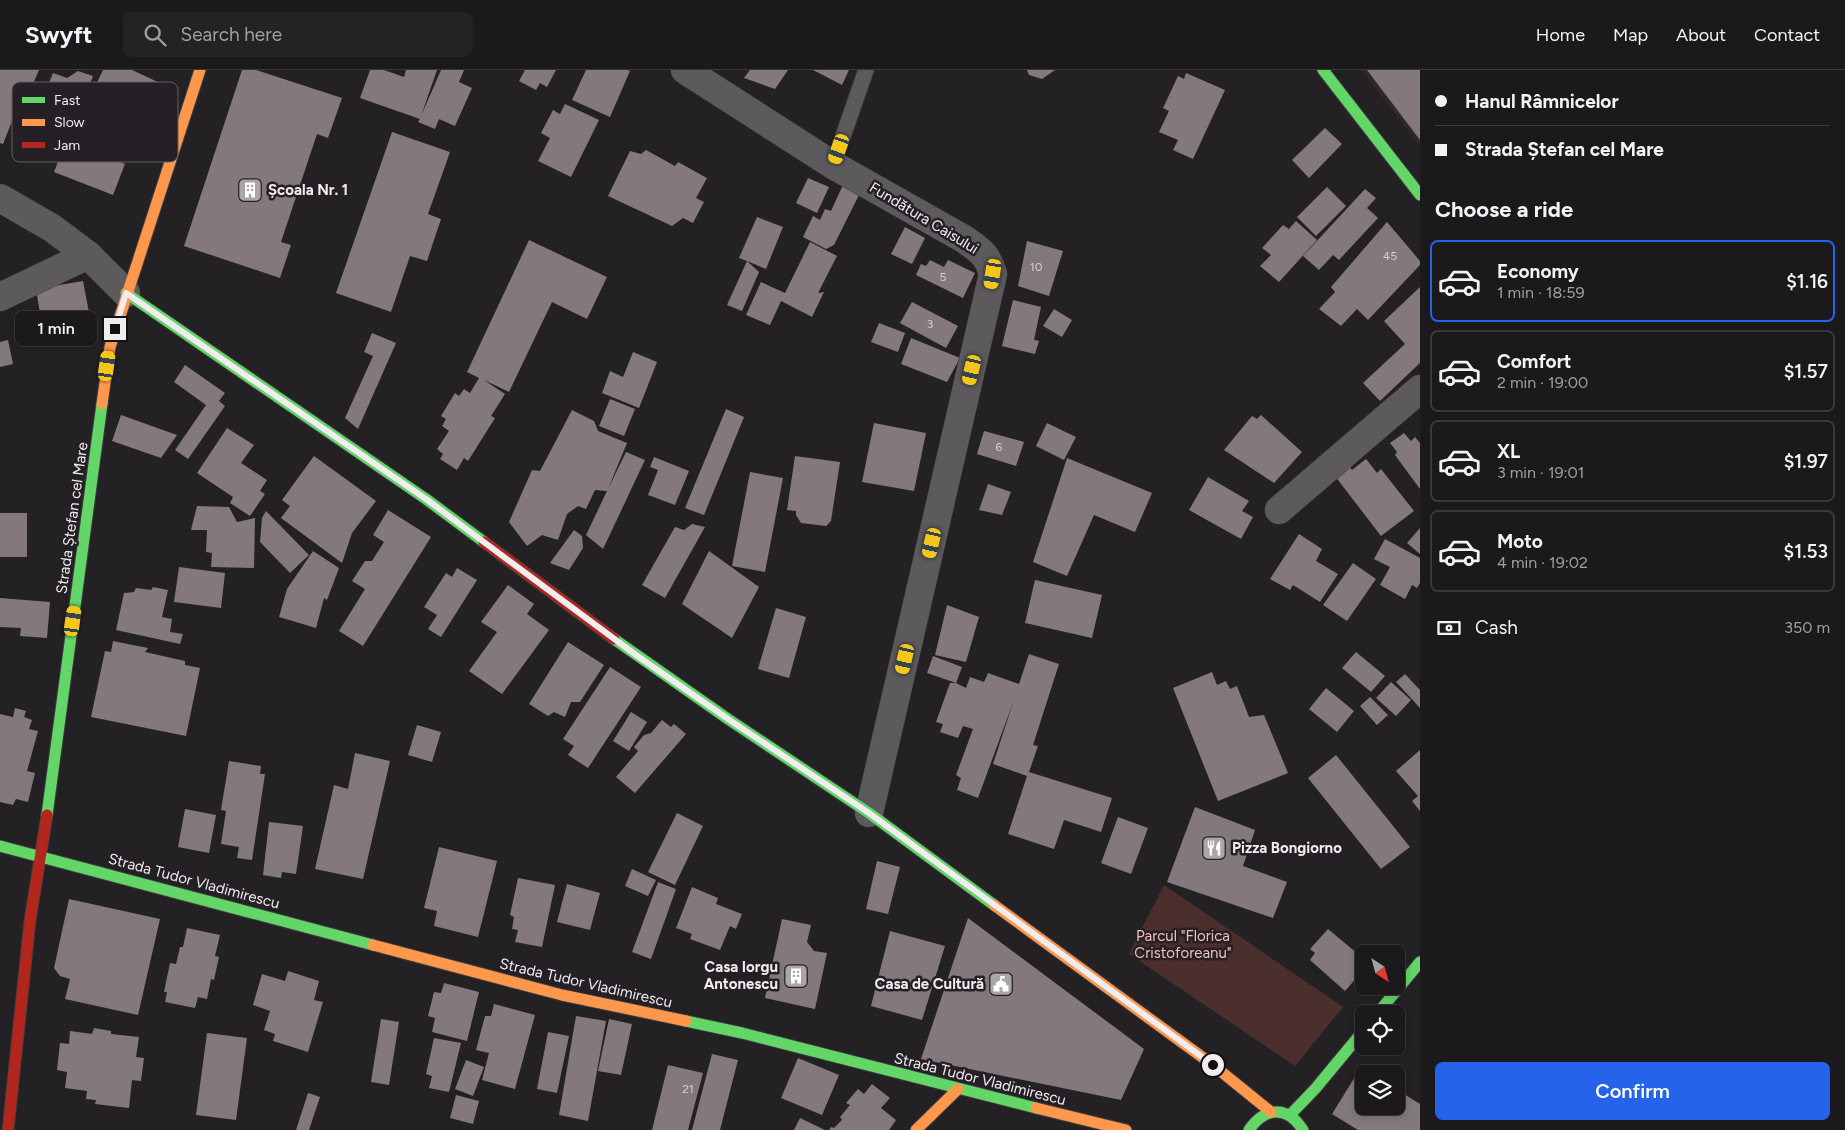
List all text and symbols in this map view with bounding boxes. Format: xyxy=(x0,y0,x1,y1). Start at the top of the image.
search box xyxy=(123,12,473,57)
text: Swyft xyxy=(25,20,93,49)
icon: search xyxy=(141,21,169,49)
text: Search here xyxy=(181,23,282,46)
text: Home xyxy=(1536,24,1585,46)
text: Map xyxy=(1613,24,1648,46)
text: About xyxy=(1676,24,1726,46)
text: Contact xyxy=(1754,24,1820,46)
legend xyxy=(12,82,178,162)
text: Hanul Râmnicelor xyxy=(1465,90,1619,113)
text: Fast xyxy=(54,92,80,109)
text: Slow xyxy=(54,114,85,131)
car xyxy=(827,132,850,166)
text: Jam xyxy=(54,137,80,154)
text: Strada Ștefan cel Mare xyxy=(1465,138,1664,161)
building icon: Școala Nr. 1 xyxy=(237,177,263,203)
street label: Fundătura Caisului xyxy=(866,178,982,258)
place label: Școala Nr. 1 xyxy=(268,181,348,199)
text: Choose a ride xyxy=(1435,196,1573,223)
house number: 45 xyxy=(1383,249,1397,263)
car xyxy=(983,258,1002,290)
icon: car xyxy=(1437,259,1482,304)
house number: 10 xyxy=(1030,260,1043,274)
text: Economy xyxy=(1497,260,1579,283)
house number: 5 xyxy=(940,270,947,284)
text: $1.16 xyxy=(1786,270,1828,293)
text: 1 min · 18:59 xyxy=(1497,283,1585,302)
callout: 1 min xyxy=(15,312,98,346)
house number: 3 xyxy=(927,317,933,331)
route end xyxy=(104,318,126,340)
text: 1 min xyxy=(37,319,75,338)
icon: car xyxy=(1437,349,1482,394)
car xyxy=(97,350,116,382)
text: Comfort xyxy=(1497,350,1572,373)
car xyxy=(961,354,982,386)
text: $1.57 xyxy=(1784,360,1828,383)
text: 2 min · 19:00 xyxy=(1497,373,1588,392)
icon: car xyxy=(1437,439,1482,484)
house number: 6 xyxy=(996,440,1003,454)
text: XL xyxy=(1497,440,1520,463)
street label: Strada Ștefan cel Mare xyxy=(52,441,92,595)
text: $1.97 xyxy=(1784,450,1828,473)
text: 3 min · 19:01 xyxy=(1497,463,1584,482)
car xyxy=(921,527,942,559)
icon: car xyxy=(1437,529,1482,574)
text: Moto xyxy=(1497,530,1543,553)
text: $1.53 xyxy=(1784,540,1828,563)
text: 4 min · 19:02 xyxy=(1497,553,1588,572)
car xyxy=(63,605,82,637)
icon: cash xyxy=(1435,614,1463,642)
text: Cash xyxy=(1475,616,1518,639)
text: 350 m xyxy=(1784,618,1830,637)
car xyxy=(894,643,915,675)
restaurant icon: Pizza Bongiorno xyxy=(1201,835,1227,861)
place label: Pizza Bongiorno xyxy=(1232,839,1342,857)
street label: Strada Tudor Vladimirescu xyxy=(106,849,282,913)
park label: Parcul "Florica Cristoforeanu" xyxy=(1134,927,1232,962)
north arrow xyxy=(1355,945,1405,995)
map controls xyxy=(1355,945,1405,1115)
street label: Strada Tudor Vladimirescu xyxy=(498,954,674,1012)
place label: Casa Iorgu Antonescu xyxy=(704,958,778,993)
building icon: Casa Iorgu Antonescu xyxy=(783,963,809,989)
public building icon: Casa de Cultură xyxy=(988,971,1014,997)
place label: Casa de Cultură xyxy=(875,975,984,993)
button: locate xyxy=(1355,1005,1405,1055)
street label: Strada Tudor Vladimirescu xyxy=(892,1049,1068,1109)
route start xyxy=(1202,1054,1224,1076)
button: Confirm xyxy=(1435,1062,1830,1120)
button: layers xyxy=(1355,1065,1405,1115)
house number: 21 xyxy=(682,1082,694,1096)

